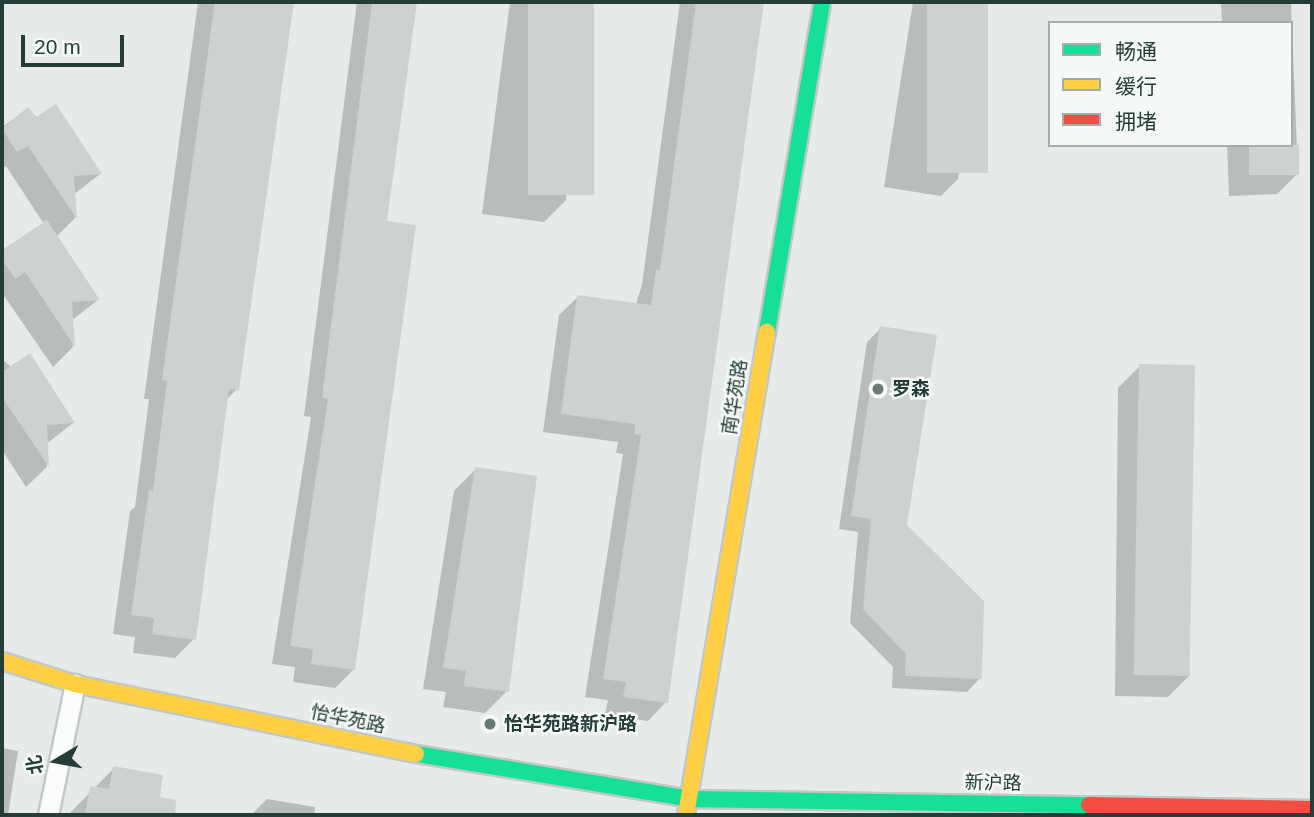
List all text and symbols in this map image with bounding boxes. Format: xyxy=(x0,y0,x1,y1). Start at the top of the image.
scale bar xyxy=(24,21,128,65)
legend xyxy=(1048,21,1293,147)
text: 20 m xyxy=(34,35,81,58)
text: 畅通 xyxy=(1115,40,1157,63)
text: 缓行 xyxy=(1115,75,1157,98)
text: 拥堵 xyxy=(1115,110,1157,133)
street label: 南华苑路 xyxy=(718,358,752,436)
place label: 罗森 xyxy=(892,378,930,400)
marker: 罗森 xyxy=(870,381,886,397)
street label: 怡华苑路 xyxy=(308,700,388,738)
place label: 怡华苑路新沪路 xyxy=(504,713,637,735)
marker: 怡华苑路新沪路 xyxy=(482,716,498,732)
north arrow xyxy=(21,726,91,796)
text: 北 xyxy=(23,754,47,776)
street label: 新沪路 xyxy=(964,771,1022,795)

